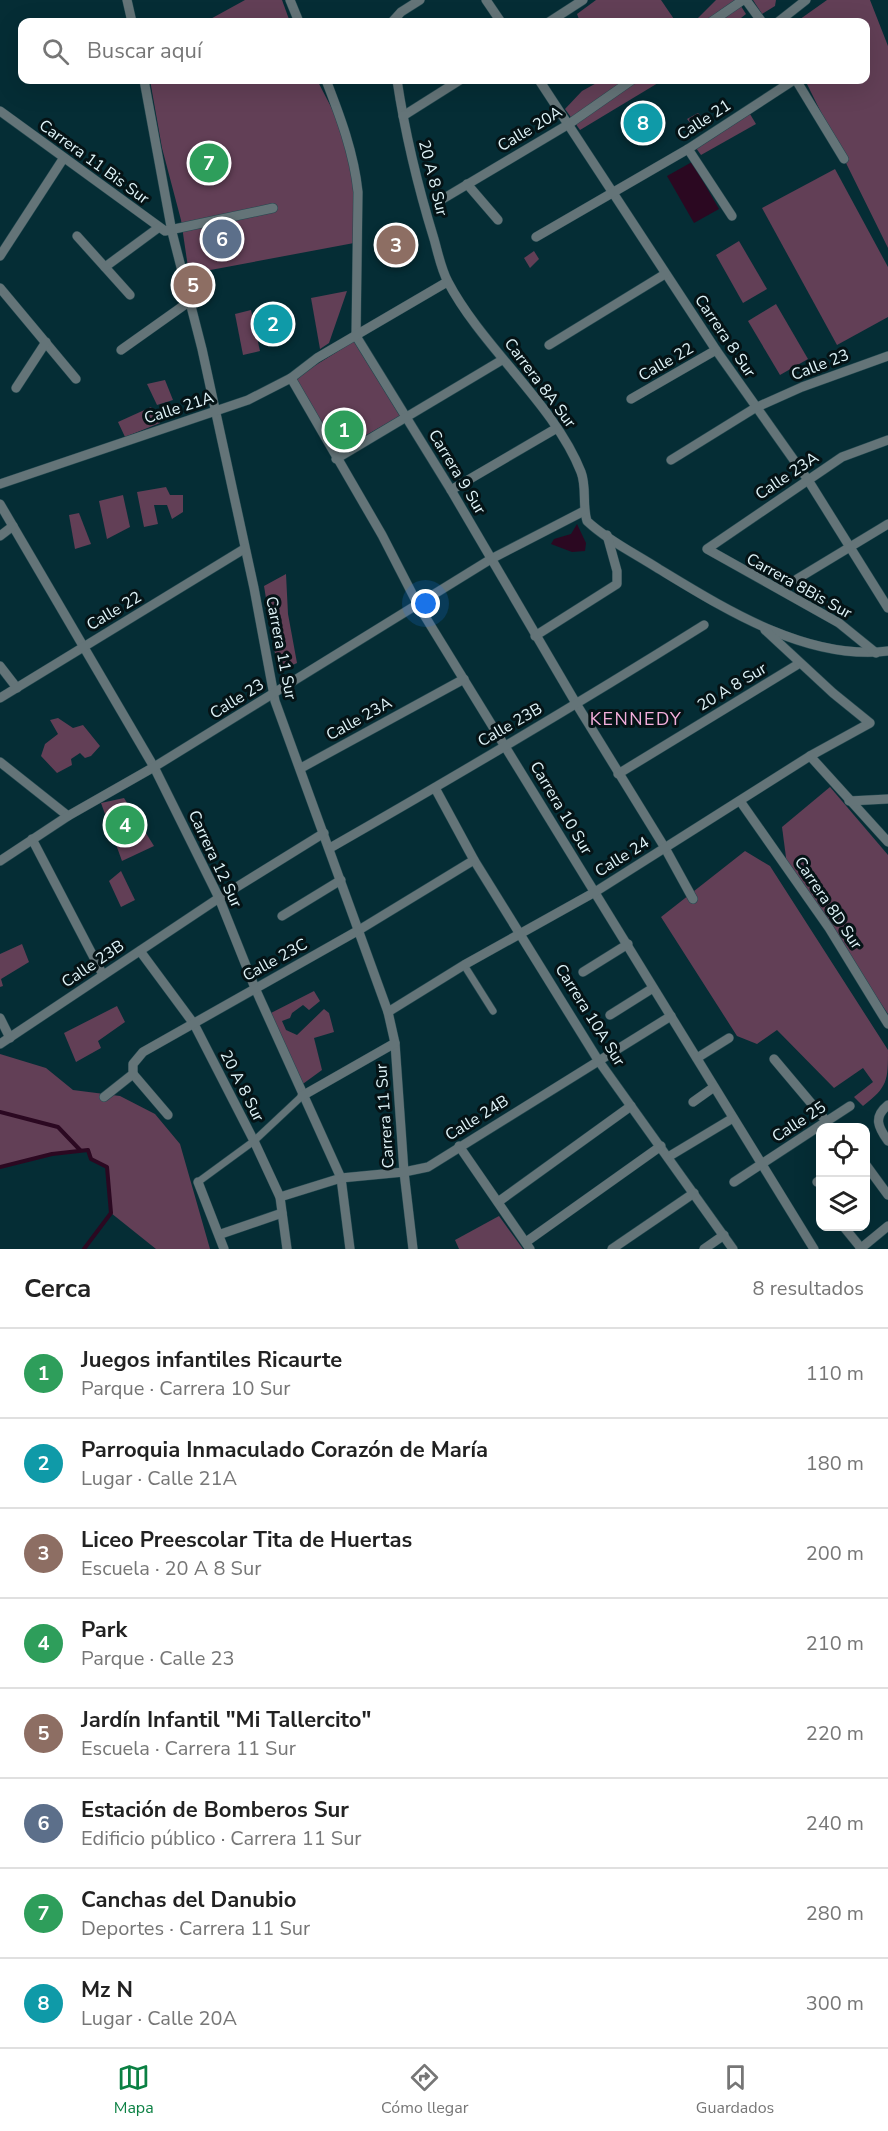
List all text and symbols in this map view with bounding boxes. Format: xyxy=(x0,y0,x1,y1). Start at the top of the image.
search box xyxy=(18,18,870,84)
icon: search xyxy=(39,35,72,68)
text: Buscar aquí xyxy=(87,36,202,66)
street label: Calle 21 xyxy=(673,94,735,146)
pin: 8 xyxy=(624,100,662,146)
street label: Calle 20A xyxy=(494,101,567,157)
street label: Carrera 11 Bis Sur xyxy=(34,115,154,210)
street label: 20 A 8 Sur xyxy=(413,138,453,218)
pin: 7 xyxy=(190,140,228,186)
pin: 6 xyxy=(202,216,242,262)
pin: 3 xyxy=(376,222,416,268)
pin: 5 xyxy=(174,262,212,308)
street label: Carrera 8 Sur xyxy=(689,290,761,382)
pin: 2 xyxy=(254,302,292,346)
street label: Carrera 8A Sur xyxy=(499,334,581,433)
street label: Calle 22 xyxy=(634,337,698,387)
street label: Calle 23 xyxy=(788,344,852,386)
street label: Calle 21A xyxy=(141,386,217,430)
pin: 1 xyxy=(324,408,364,452)
street label: Carrera 9 Sur xyxy=(423,425,491,519)
street label: Calle 23A xyxy=(751,447,823,505)
street label: Carrera 8Bis Sur xyxy=(742,548,856,624)
street label: Calle 22 xyxy=(83,586,145,636)
your location xyxy=(411,589,440,618)
street label: Carrera 11 Sur xyxy=(260,594,302,702)
street label: 20 A 8 Sur xyxy=(693,658,771,716)
street label: Calle 23 xyxy=(206,674,268,724)
street label: Calle 23A xyxy=(322,692,396,746)
street label: Calle 23B xyxy=(474,698,546,752)
district label: KENNEDY xyxy=(590,707,682,731)
street label: Carrera 10 Sur xyxy=(525,757,598,859)
pin: 4 xyxy=(106,802,144,848)
street label: Carrera 12 Sur xyxy=(183,807,247,911)
street label: Calle 24 xyxy=(591,832,654,882)
street label: Carrera 8D Sur xyxy=(789,852,867,954)
street label: Calle 23C xyxy=(239,933,312,987)
street label: Calle 23B xyxy=(57,935,129,993)
street label: Carrera 10A Sur xyxy=(550,960,630,1070)
street label: 20 A 8 Sur xyxy=(215,1047,269,1126)
street label: Carrera 11 Sur xyxy=(370,1063,400,1169)
street label: Calle 24B xyxy=(441,1090,513,1146)
street label: Calle 25 xyxy=(768,1096,830,1148)
map controls xyxy=(816,1123,870,1231)
button: locate xyxy=(816,1123,870,1177)
button: layers xyxy=(816,1177,870,1231)
text: Cerca xyxy=(24,1271,91,1306)
text: 8 resultados xyxy=(753,1275,864,1302)
text: Juegos infantiles Ricaurte xyxy=(81,1345,342,1375)
text: 1 xyxy=(38,1360,50,1387)
text: 110 m xyxy=(806,1360,864,1387)
text: Parque · Carrera 10 Sur xyxy=(81,1375,290,1402)
text: Parroquia Inmaculado Corazón de María xyxy=(81,1435,488,1465)
text: 2 xyxy=(38,1450,50,1477)
text: 180 m xyxy=(806,1450,864,1477)
text: Lugar · Calle 21A xyxy=(81,1465,237,1492)
text: Liceo Preescolar Tita de Huertas xyxy=(81,1525,412,1555)
text: 3 xyxy=(38,1540,50,1567)
text: 200 m xyxy=(806,1540,864,1567)
text: Escuela · 20 A 8 Sur xyxy=(81,1555,261,1582)
text: Park xyxy=(81,1615,127,1645)
text: 4 xyxy=(38,1630,50,1657)
text: 210 m xyxy=(806,1630,864,1657)
text: Parque · Calle 23 xyxy=(81,1645,234,1672)
text: Jardín Infantil "Mi Tallercito" xyxy=(81,1705,371,1735)
text: 5 xyxy=(38,1720,50,1747)
text: 220 m xyxy=(806,1720,864,1747)
text: Escuela · Carrera 11 Sur xyxy=(81,1735,296,1762)
text: Estación de Bomberos Sur xyxy=(81,1795,349,1825)
text: 6 xyxy=(38,1810,50,1837)
text: 240 m xyxy=(806,1810,864,1837)
text: Edificio público · Carrera 11 Sur xyxy=(81,1825,362,1852)
text: Canchas del Danubio xyxy=(81,1885,296,1915)
text: 7 xyxy=(38,1900,50,1927)
text: 280 m xyxy=(806,1900,864,1927)
text: Deportes · Carrera 11 Sur xyxy=(81,1915,310,1942)
text: Mz N xyxy=(81,1975,133,2005)
text: 8 xyxy=(38,1990,50,2017)
text: 300 m xyxy=(806,1990,864,2017)
text: Lugar · Calle 20A xyxy=(81,2005,237,2032)
tab: Mapa xyxy=(114,2061,154,2119)
tab: Cómo llegar xyxy=(381,2061,468,2119)
tab: Guardados xyxy=(696,2061,774,2119)

